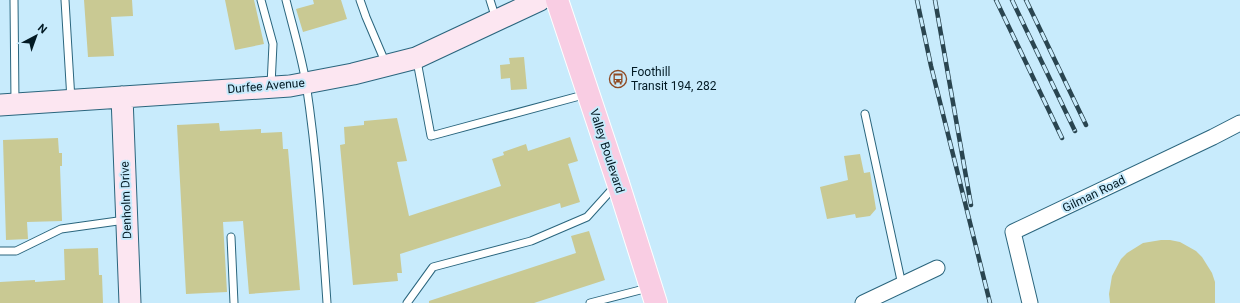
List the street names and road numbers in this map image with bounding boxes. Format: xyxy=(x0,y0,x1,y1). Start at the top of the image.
street label: Durfee Avenue xyxy=(227,76,305,96)
street label: Valley Boulevard xyxy=(587,107,627,195)
street label: Denholm Drive xyxy=(118,161,134,239)
street label: Gilman Road xyxy=(1060,173,1128,215)

